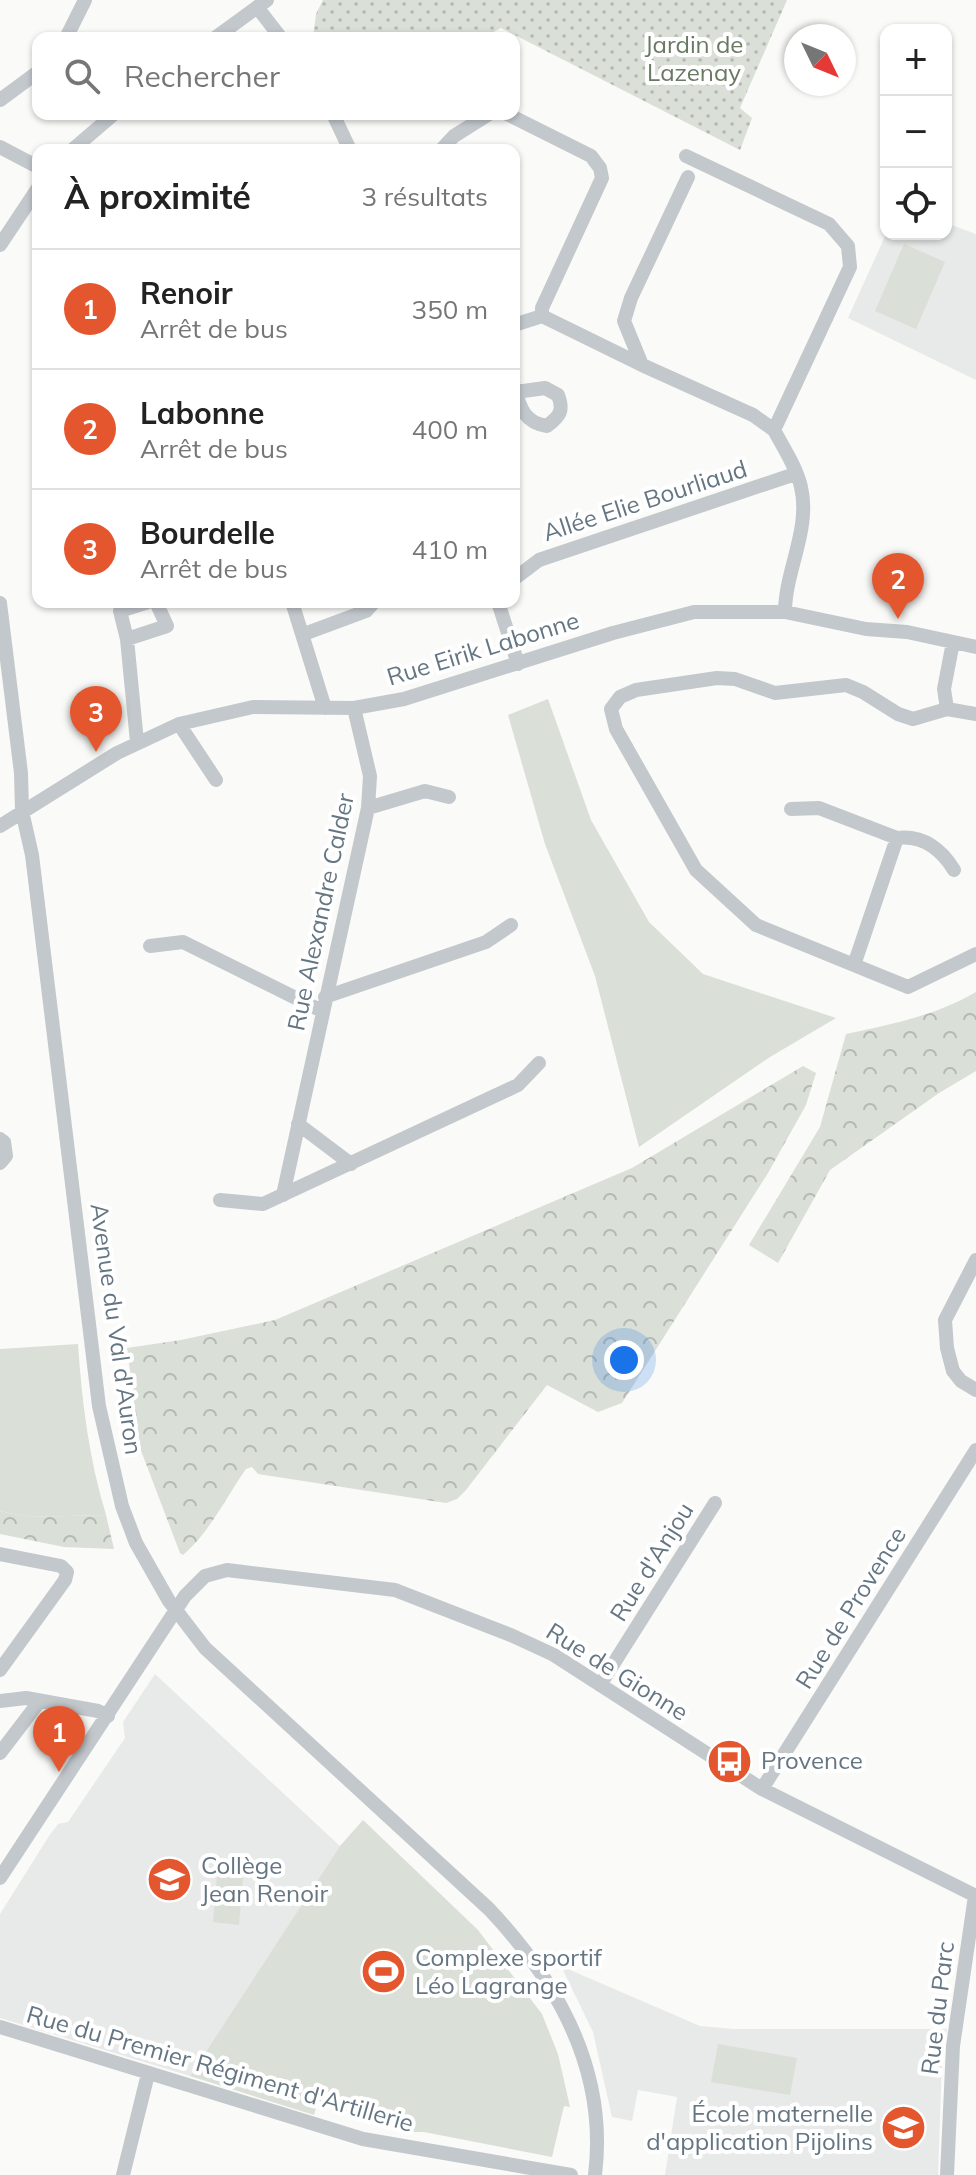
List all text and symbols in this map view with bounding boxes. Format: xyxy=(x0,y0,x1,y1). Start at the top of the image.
north arrow xyxy=(784,24,856,96)
map controls xyxy=(880,24,952,240)
button: + xyxy=(880,24,952,96)
park label: Jardin de Lazenay xyxy=(645,29,743,87)
search box xyxy=(32,32,520,120)
icon: search xyxy=(60,54,104,98)
text: Rechercher xyxy=(124,57,280,95)
button: − xyxy=(880,96,952,168)
button: locate xyxy=(880,168,952,240)
text: À proximité xyxy=(64,175,251,218)
text: 3 résultats xyxy=(361,180,488,213)
text: Renoir xyxy=(140,274,233,312)
text: 1 xyxy=(82,293,98,326)
text: 350 m xyxy=(412,293,488,326)
text: Arrêt de bus xyxy=(140,312,288,345)
text: Labonne xyxy=(140,394,264,432)
text: 2 xyxy=(82,413,98,446)
text: 400 m xyxy=(412,413,488,446)
text: Arrêt de bus xyxy=(140,432,288,465)
street label: Allée Elie Bourliaud xyxy=(539,453,751,547)
text: Bourdelle xyxy=(140,514,275,552)
text: 3 xyxy=(82,533,98,566)
text: 410 m xyxy=(412,533,488,566)
text: Arrêt de bus xyxy=(140,552,288,585)
pin: 2 xyxy=(872,553,924,619)
street label: Rue Eirik Labonne xyxy=(383,605,582,692)
pin: 3 xyxy=(70,686,122,752)
street label: Rue Alexandre Calder xyxy=(280,790,360,1033)
street label: Avenue du Val d'Auron xyxy=(84,1201,149,1457)
your location xyxy=(604,1340,644,1380)
street label: Rue d'Anjou xyxy=(603,1497,699,1626)
street label: Rue de Provence xyxy=(788,1521,912,1694)
street label: Rue de Gionne xyxy=(541,1616,694,1727)
pin: 1 xyxy=(33,1706,85,1772)
bus stop icon: Provence xyxy=(706,1737,754,1785)
place label: Provence xyxy=(761,1745,863,1775)
place label: Collège Jean Renoir xyxy=(201,1850,329,1908)
school or university icon: Collège Jean Renoir xyxy=(146,1856,194,1904)
street label: Rue du Parc xyxy=(914,1939,960,2076)
place label: Complexe sportif Léo Lagrange xyxy=(415,1942,603,2000)
sports icon: Complexe sportif Léo Lagrange xyxy=(360,1948,408,1996)
street label: Rue du Premier Régiment d'Artillerie xyxy=(23,1998,417,2138)
place label: École maternelle d'application Pijolins xyxy=(646,2098,873,2156)
school or university icon: École maternelle d'application Pijolins xyxy=(880,2104,928,2152)

